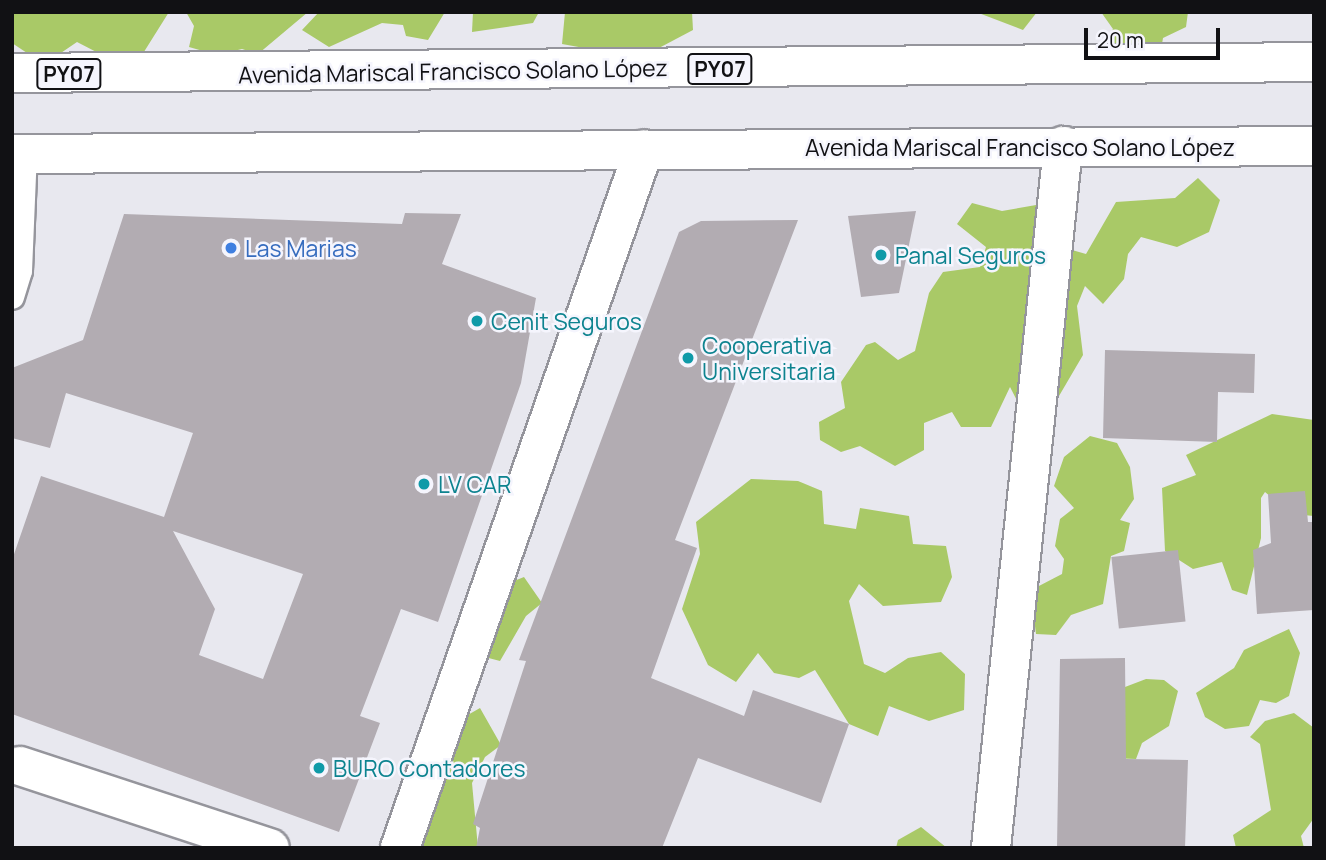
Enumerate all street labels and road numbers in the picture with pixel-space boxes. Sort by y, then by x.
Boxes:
road number: PY07 [687,52,753,86]
street label: Avenida Mariscal Francisco Solano López [238,53,668,89]
road number: PY07 [36,56,102,92]
street label: Avenida Mariscal Francisco Solano López [805,133,1235,161]

